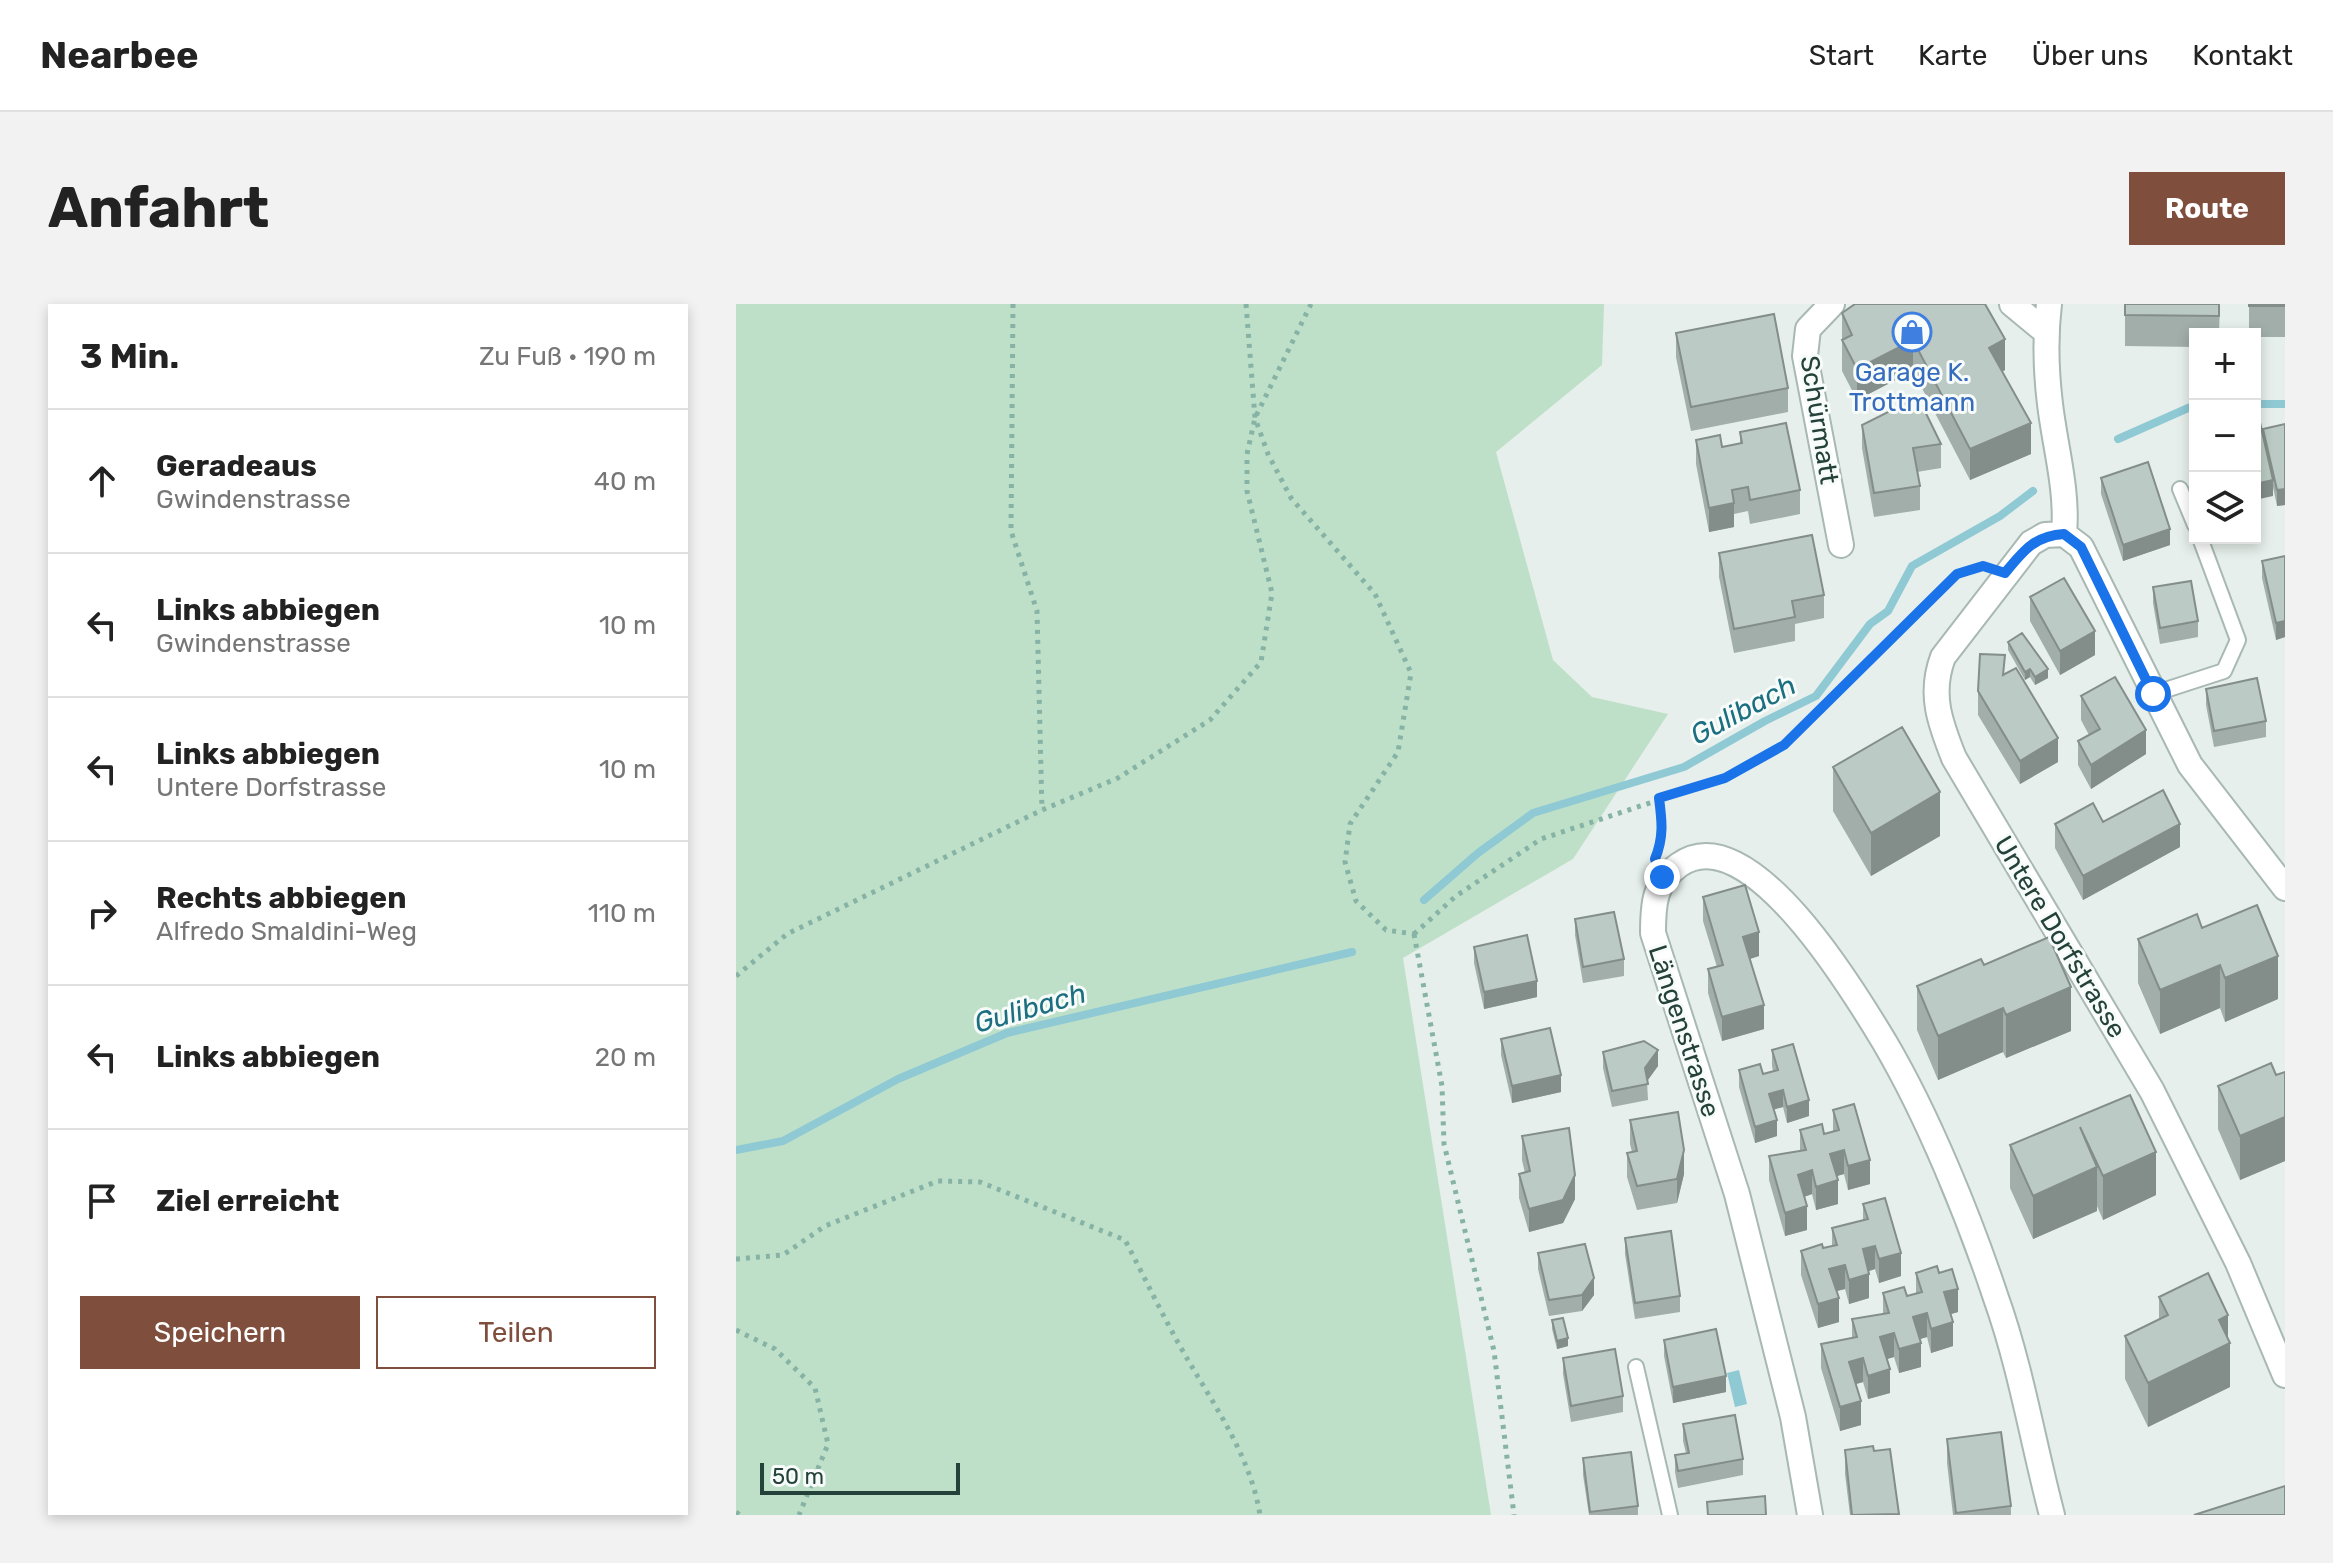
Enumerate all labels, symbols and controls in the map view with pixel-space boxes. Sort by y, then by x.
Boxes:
text: Nearbee [40,32,199,78]
text: Start [1809,39,1874,72]
text: Karte [1918,39,1987,72]
text: Über uns [2031,39,2148,72]
text: Kontakt [2192,39,2293,72]
button: Route [2129,172,2285,245]
text: Anfahrt [48,175,269,241]
shop icon: Garage K. Trottmann [1891,311,1933,353]
map controls [2189,328,2261,544]
button: + [2189,328,2261,400]
text: 3 Min. [80,336,179,377]
text: Zu Fuß · 190 m [479,341,656,372]
street label: Schürmatt [1794,354,1844,486]
place label: Garage K. Trottmann [1849,357,1975,418]
button: − [2189,400,2261,472]
text: Geradeaus [156,448,317,484]
icon: ahead [80,459,124,503]
text: 40 m [594,466,656,497]
button: layers [2189,472,2261,544]
text: Gwindenstrasse [156,484,351,515]
text: Links abbiegen [156,592,380,628]
icon: left [80,603,124,647]
text: 10 m [599,610,656,641]
text: Gwindenstrasse [156,628,351,659]
water label: Gulibach [1684,668,1802,752]
route start [2135,676,2171,712]
text: Links abbiegen [156,736,380,772]
icon: left [80,747,124,791]
text: 10 m [599,754,656,785]
text: Untere Dorfstrasse [156,772,386,803]
street label: Untere Dorfstrasse [1987,830,2133,1044]
route end [1644,859,1680,895]
text: Rechts abbiegen [156,880,406,916]
icon: right [80,891,124,935]
text: 110 m [588,898,656,929]
text: Alfredo Smaldini-Weg [156,916,417,947]
street label: Längenstrasse [1642,941,1726,1121]
water label: Gulibach [970,976,1090,1040]
icon: left [80,1035,124,1079]
text: Links abbiegen [156,1039,380,1075]
text: 20 m [595,1042,656,1073]
icon: arrive [80,1179,124,1223]
text: Ziel erreicht [156,1183,339,1219]
button: Speichern [80,1296,360,1369]
button: Teilen [376,1296,656,1369]
scale bar [760,1459,960,1495]
text: 50 m [772,1463,824,1490]

